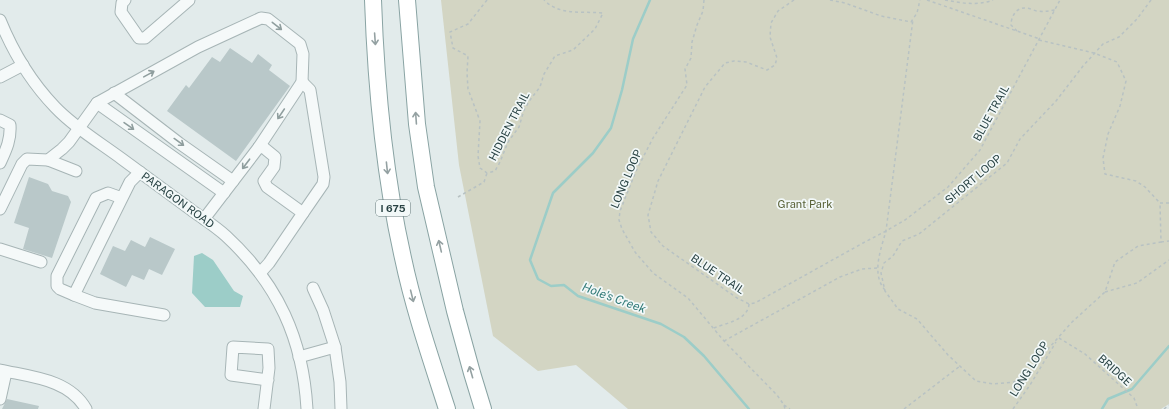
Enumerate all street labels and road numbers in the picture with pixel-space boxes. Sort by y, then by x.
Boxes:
street label: BLUE TRAIL [971,83,1011,143]
street label: HIDDEN TRAIL [486,89,532,163]
street label: LONG LOOP [608,148,644,210]
street label: SHORT LOOP [942,152,1004,206]
street label: PARAGON ROAD [139,170,217,231]
road number: I 675 [376,200,410,216]
street label: BLUE TRAIL [689,252,747,296]
street label: LONG LOOP [1007,339,1051,399]
street label: BRIDGE [1096,352,1134,388]

